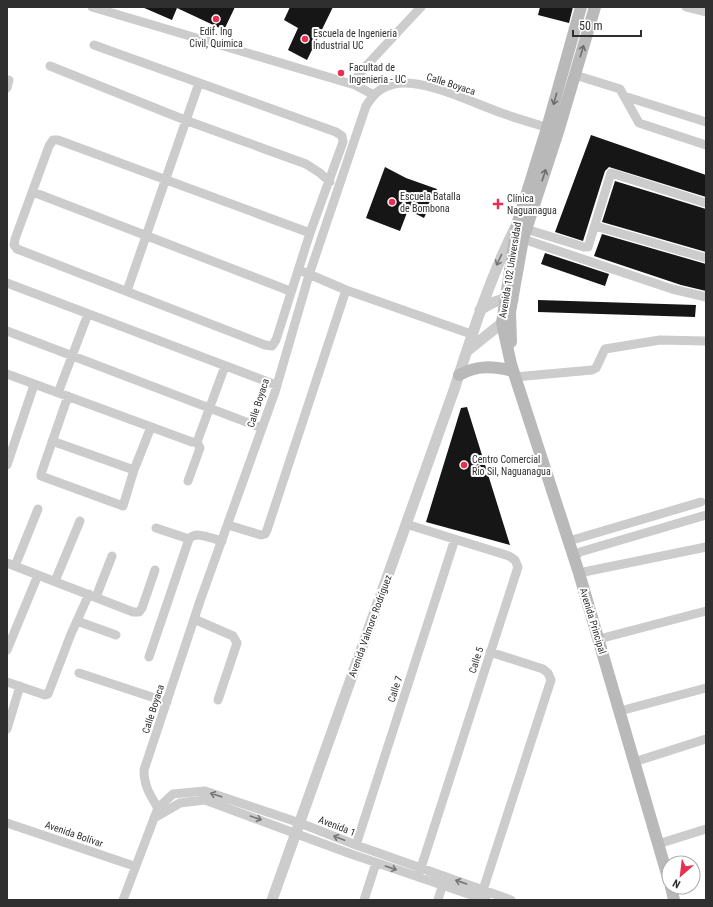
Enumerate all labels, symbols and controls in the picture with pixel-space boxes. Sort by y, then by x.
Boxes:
scale bar [573,12,641,38]
marker: Edif. Ing Civil, Quimica [211,14,221,24]
text: 50 m [579,19,603,33]
place label: Edif. Ing Civil, Quimica [189,26,243,49]
place label: Escuela de Ingenieria Industrial UC [313,28,397,51]
marker: Escuela de Ingenieria Industrial UC [300,34,310,44]
one-way arrow [579,45,586,58]
place label: Facultad de Ingenieria - UC [349,62,407,85]
marker: Facultad de Ingenieria - UC [336,68,346,78]
street label: Calle Boyaca [425,71,477,97]
one-way arrow [551,92,558,105]
one-way arrow [541,169,548,182]
place label: Escuela Batalla de Bombona [400,191,461,214]
place label: Clínica Naguanagua [507,193,557,216]
marker: Escuela Batalla de Bombona [387,197,397,207]
marker: Clínica Naguanagua [492,198,504,210]
street label: Avenida 102 Universidad [497,221,523,319]
one-way arrow [495,253,502,265]
street label: Calle Boyaca [245,377,271,429]
place label: Centro Comercial Rio Sil, Naguanagua [472,454,551,477]
marker: Centro Comercial Rio Sil, Naguanagua [459,460,469,470]
street label: Avenida Valmore Rodríguez [346,573,394,679]
street label: Avenida Principal [578,587,608,655]
street label: Calle 5 [467,645,485,675]
street label: Calle 7 [386,674,404,704]
street label: Calle Boyaca [140,683,166,735]
one-way arrow [210,791,223,798]
street label: Avenida 1 [317,814,357,838]
one-way arrow [249,815,261,823]
street label: Avenida Bolívar [43,819,105,849]
one-way arrow [333,834,345,842]
north arrow [661,855,701,895]
one-way arrow [384,865,397,872]
text: N [670,876,683,891]
one-way arrow [456,878,468,886]

